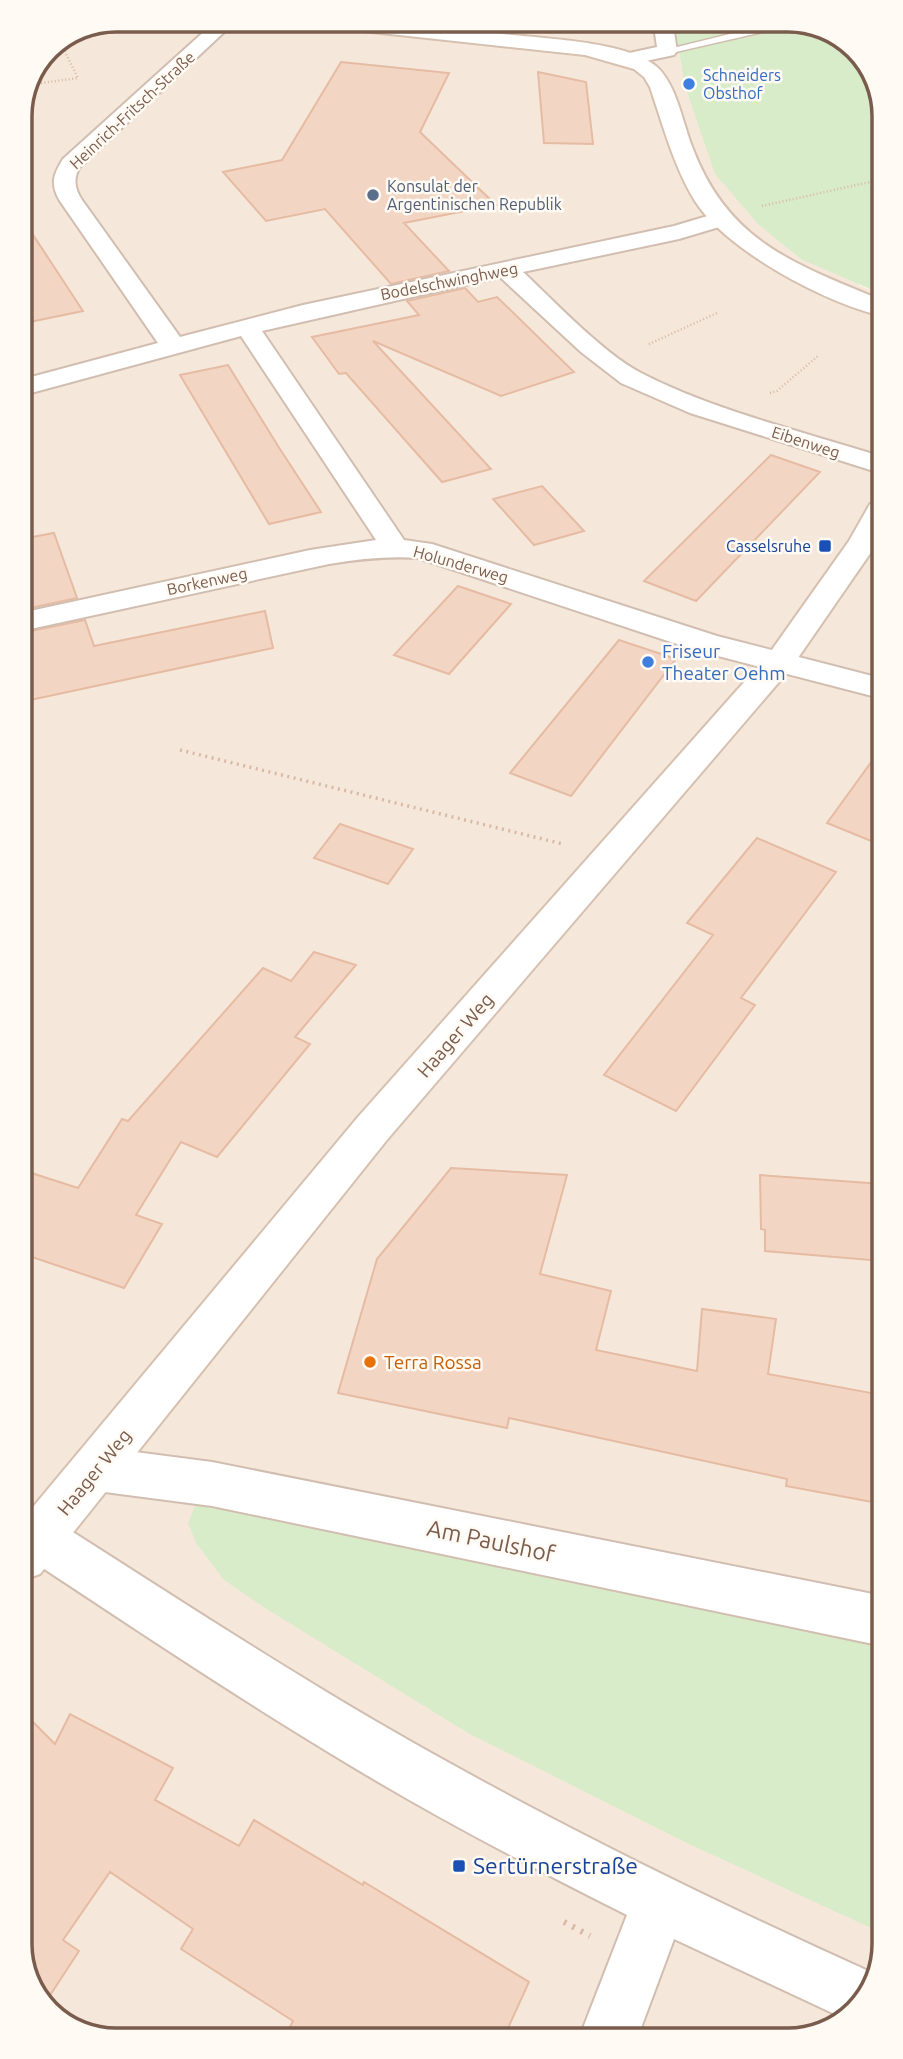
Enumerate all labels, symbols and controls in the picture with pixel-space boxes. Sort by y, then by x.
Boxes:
street label: Heinrich-Fritsch-Straße [66,47,198,173]
place label: Schneiders Obsthof [703,66,781,102]
marker: Schneiders Obsthof [681,76,697,92]
place label: Konsulat der Argentinischen Republik [387,177,562,213]
marker: Konsulat der Argentinischen Republik [365,187,381,203]
street label: Bodelschwinghweg [379,259,519,303]
street label: Eibenweg [770,423,842,461]
place label: Casselsruhe [726,537,811,555]
marker: Casselsruhe [817,538,833,554]
street label: Holunderweg [411,542,511,586]
street label: Borkenweg [165,564,249,598]
place label: Friseur Theater Oehm [662,640,786,684]
marker: Friseur Theater Oehm [640,654,656,670]
street label: Haager Weg [412,988,498,1082]
place label: Terra Rossa [384,1351,482,1373]
marker: Terra Rossa [362,1354,378,1370]
street label: Haager Weg [53,1424,135,1520]
street label: Am Paulshof [425,1515,557,1566]
place label: Sertürnerstraße [473,1853,638,1878]
marker: Sertürnerstraße [451,1858,467,1874]

